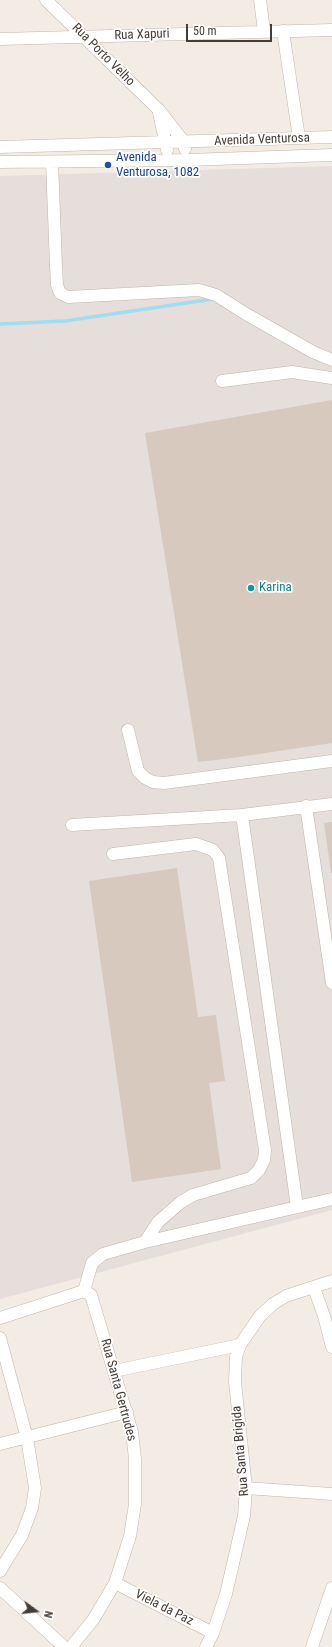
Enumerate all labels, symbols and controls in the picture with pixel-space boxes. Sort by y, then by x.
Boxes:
scale bar [188,16,274,42]
street label: Rua Porto Velho [68,20,138,90]
text: 50 m [193,24,217,38]
street label: Rua Xapuri [114,26,170,44]
street label: Avenida Venturosa [214,131,310,149]
place label: Avenida Venturosa, 1082 [116,150,199,181]
marker: Avenida Venturosa, 1082 [103,160,113,170]
place label: Karina [259,580,292,596]
marker: Karina [246,583,256,593]
street label: Rua Santa Gertrudes [97,1337,139,1443]
street label: Rua Santa Brigida [229,1405,253,1497]
street label: Viela da Paz [132,1587,196,1629]
north arrow [16,1591,56,1631]
text: N [41,1609,55,1619]

